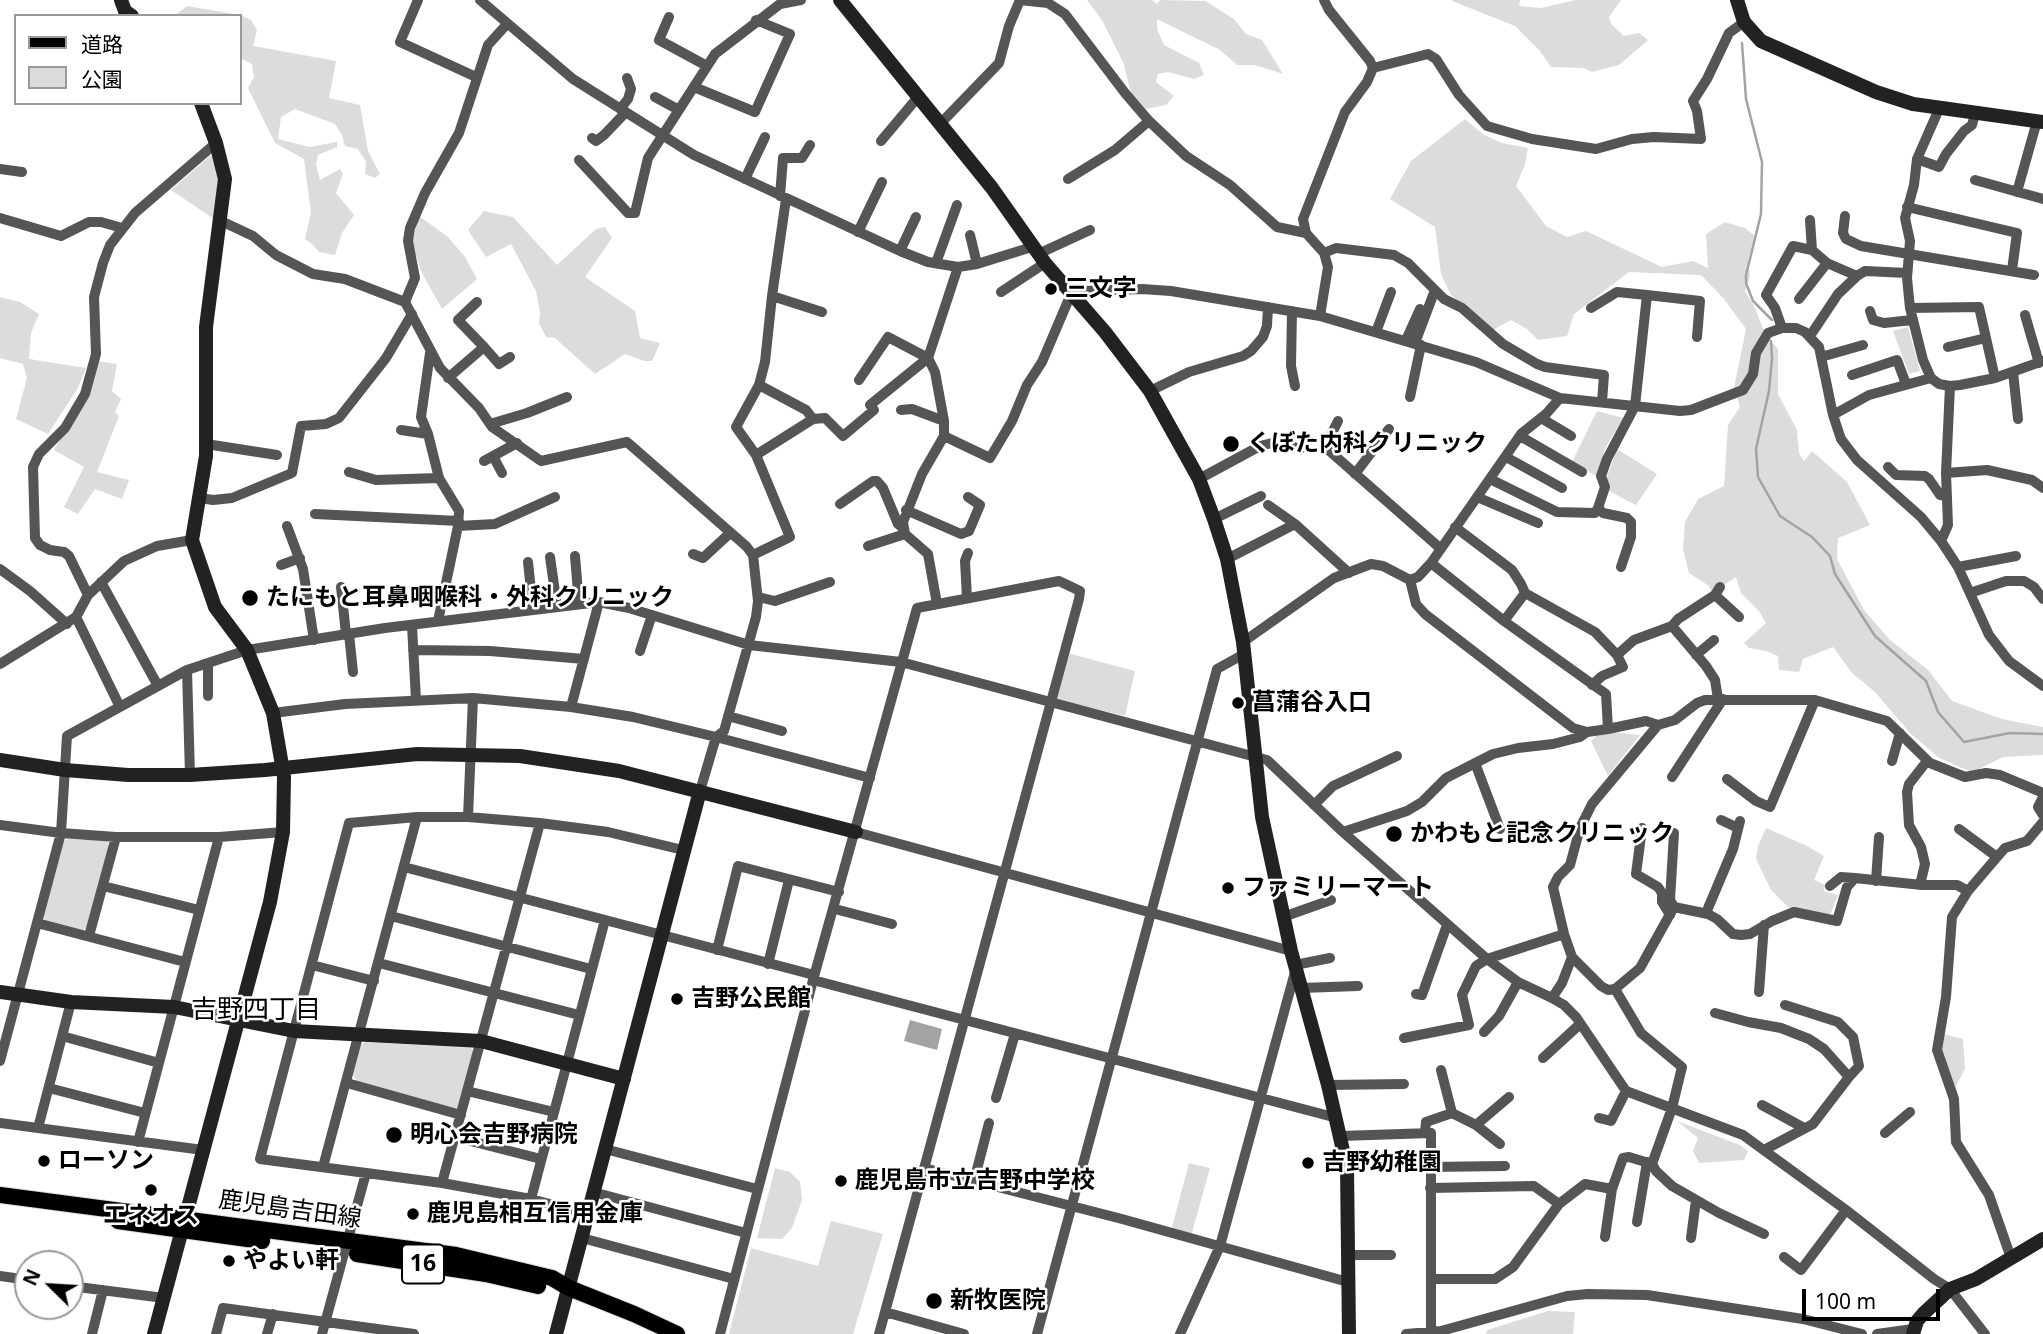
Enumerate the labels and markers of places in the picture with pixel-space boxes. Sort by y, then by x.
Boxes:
place label: 三文字 [1065,275,1137,303]
marker: 三文字 [1043,281,1059,297]
place label: くぼた内科クリニック [1247,430,1487,458]
marker: くぼた内科クリニック [1221,434,1241,454]
place label: たにもと耳鼻咽喉科・外科クリニック [266,584,674,612]
marker: たにもと耳鼻咽喉科・外科クリニック [240,588,260,608]
place label: 菖蒲谷入口 [1252,689,1372,717]
marker: 菖蒲谷入口 [1230,695,1246,711]
place label: かわもと記念クリニック [1410,820,1674,848]
marker: かわもと記念クリニック [1384,824,1404,844]
place label: ファミリーマート [1242,874,1434,902]
marker: ファミリーマート [1220,880,1236,896]
place label: 吉野公民館 [691,985,811,1013]
marker: 吉野公民館 [669,991,685,1007]
place label: 明心会吉野病院 [410,1121,578,1149]
marker: 明心会吉野病院 [384,1125,404,1145]
place label: ローソン [58,1147,154,1175]
place label: 吉野幼稚園 [1322,1149,1442,1177]
marker: ローソン [36,1153,52,1169]
marker: 吉野幼稚園 [1300,1155,1316,1171]
place label: 鹿児島市立吉野中学校 [855,1167,1095,1195]
marker: 鹿児島市立吉野中学校 [833,1173,849,1189]
marker: エネオス [143,1182,159,1198]
place label: 鹿児島相互信用金庫 [427,1200,643,1228]
place label: エネオス [103,1202,199,1230]
marker: 鹿児島相互信用金庫 [405,1206,421,1222]
place label: やよい軒 [243,1247,339,1275]
marker: やよい軒 [221,1253,237,1269]
place label: 新牧医院 [950,1287,1046,1315]
marker: 新牧医院 [924,1291,944,1311]

